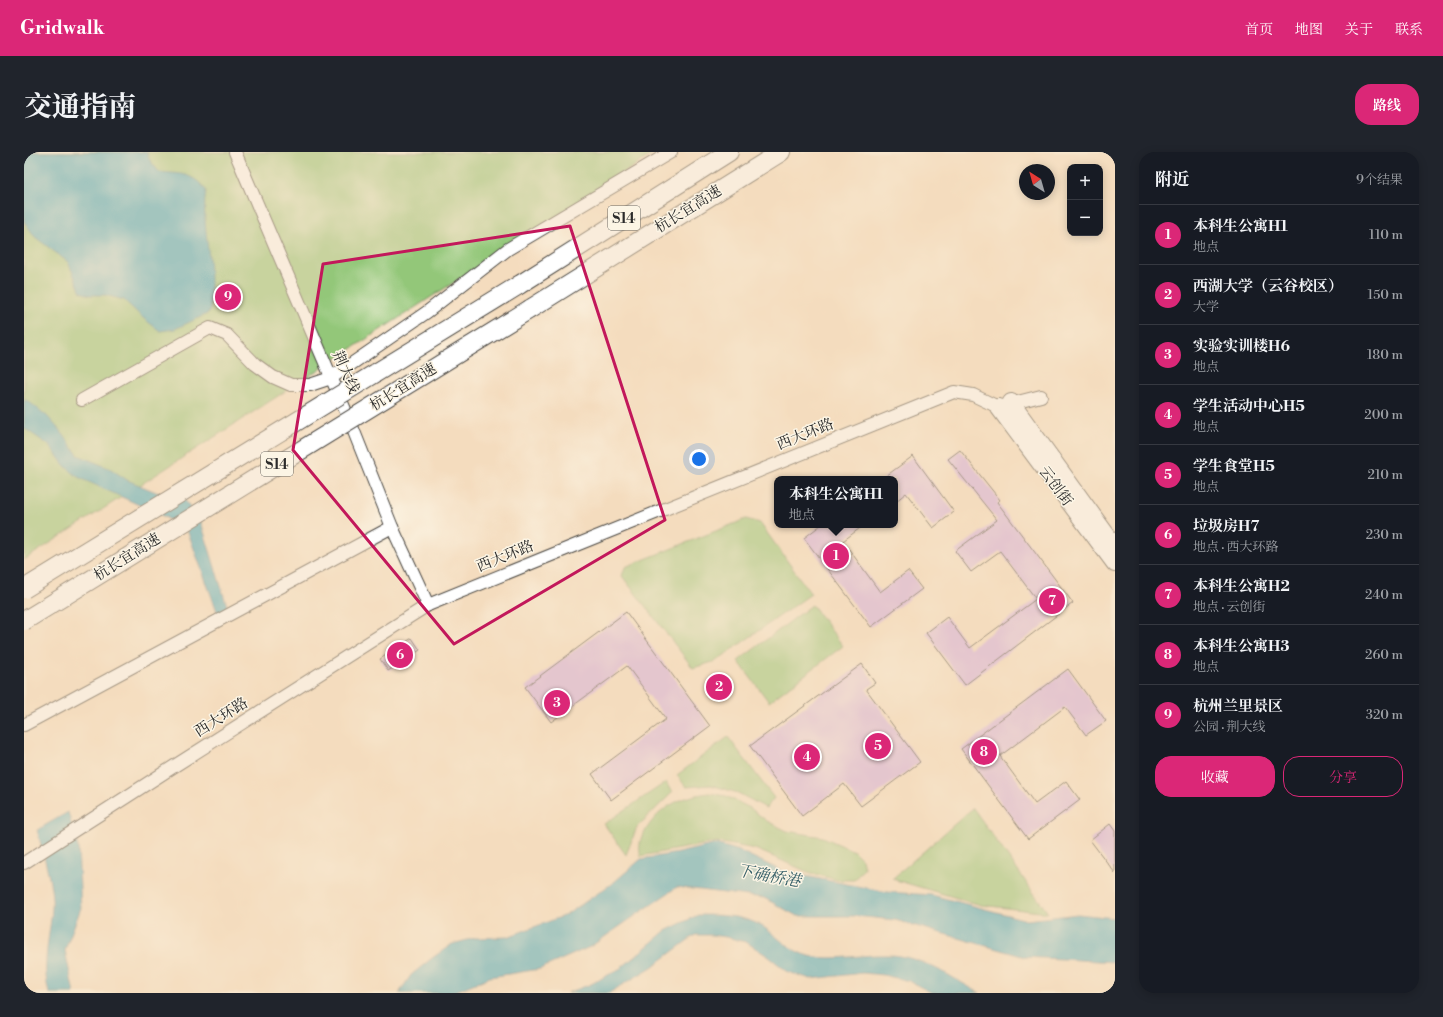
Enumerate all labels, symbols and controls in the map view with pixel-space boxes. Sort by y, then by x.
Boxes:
text: Gridwalk [20,16,104,40]
text: 首页 [1245,21,1273,39]
text: 地图 [1295,21,1323,39]
text: 关于 [1345,21,1373,39]
text: 联系 [1395,21,1423,39]
button: 路线 [1355,84,1419,125]
text: 交通指南 [24,90,136,125]
north arrow [1019,164,1055,200]
map controls [1067,164,1103,236]
button: + [1067,164,1103,200]
text: 附近 [1155,169,1189,191]
text: 9个结果 [1356,172,1403,188]
street label: 杭长宜高速 [651,181,725,237]
button: − [1067,200,1103,236]
road number: S14 [608,206,640,230]
text: 本科生公寓H1 [1193,217,1288,236]
text: 1 [1165,227,1171,243]
text: 110 m [1369,227,1403,243]
text: 地点 [1193,239,1219,255]
text: 西湖大学（云谷校区） [1193,277,1343,296]
pin: 9 [215,282,241,312]
text: 2 [1164,287,1172,303]
text: 150 m [1368,287,1403,303]
text: 大学 [1193,299,1219,315]
text: 实验实训楼H6 [1193,337,1290,356]
text: 3 [1164,347,1172,363]
text: 180 m [1367,347,1403,363]
street label: 荆大线 [328,348,363,397]
street label: 杭长宜高速 [366,359,440,415]
text: 地点 [1193,359,1219,375]
text: 学生活动中心H5 [1193,397,1305,416]
text: 4 [1164,407,1172,423]
text: 200 m [1364,407,1403,423]
street label: 西大环路 [774,414,837,455]
text: 地点 [1193,419,1219,435]
your location [689,449,709,469]
road number: S14 [261,452,293,476]
text: 学生食堂H5 [1193,457,1275,476]
street label: 云创街 [1034,463,1077,510]
text: 5 [1164,467,1172,483]
text: 210 m [1368,467,1403,483]
popup [774,476,898,528]
text: 地点 [1193,479,1219,495]
text: 本科生公寓H1 [789,485,883,504]
text: 地点 [789,507,815,523]
text: 垃圾房H7 [1193,517,1259,536]
text: 6 [1164,527,1172,543]
text: 230 m [1366,527,1403,543]
street label: 杭长宜高速 [90,529,164,585]
street label: 西大环路 [474,536,537,577]
text: 地点 · 西大环路 [1193,539,1279,555]
pin: 1 [823,541,849,571]
text: 本科生公寓H2 [1193,577,1290,596]
pin: 7 [1039,586,1065,616]
text: 7 [1164,587,1172,603]
text: 240 m [1365,587,1403,603]
text: 地点 · 云创街 [1193,599,1266,615]
text: 本科生公寓H3 [1193,637,1289,656]
pin: 6 [387,640,413,670]
text: 8 [1164,647,1172,663]
text: 260 m [1365,647,1403,663]
text: 地点 [1193,659,1219,675]
pin: 2 [706,672,732,702]
pin: 3 [544,688,570,718]
street label: 西大环路 [191,693,252,741]
text: 杭州兰里景区 [1193,697,1283,716]
text: 9 [1164,707,1172,723]
text: 320 m [1366,707,1403,723]
text: 公园 · 荆大线 [1193,719,1266,735]
pin: 5 [865,731,891,761]
pin: 8 [971,737,997,767]
pin: 4 [794,742,820,772]
button: 收藏 [1155,756,1275,797]
button: 分享 [1283,756,1403,797]
water label: 下确桥港 [736,861,804,892]

